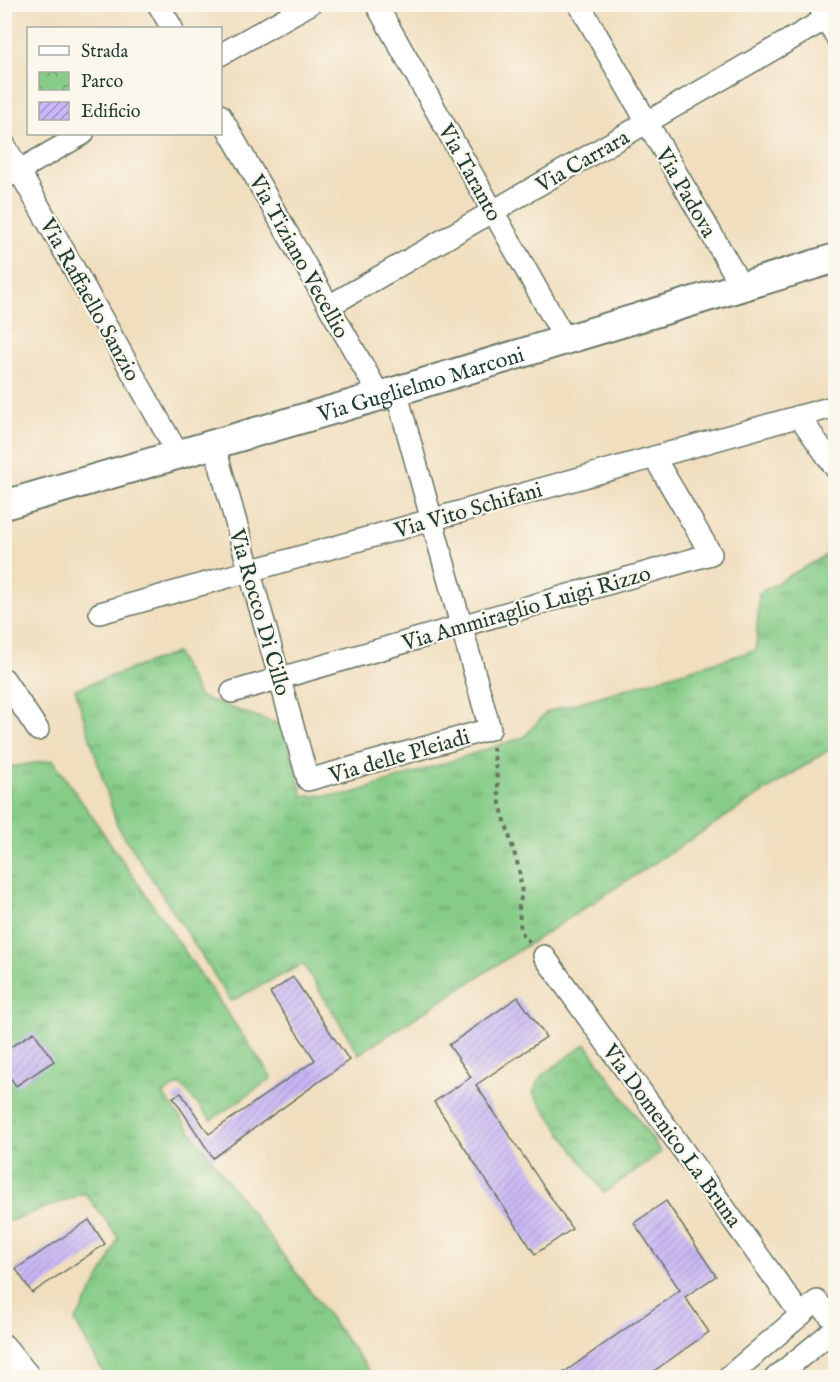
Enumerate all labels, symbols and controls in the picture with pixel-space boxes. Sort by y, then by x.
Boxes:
legend [27,27,222,135]
text: Strada [81,41,128,64]
text: Parco [81,71,123,94]
text: Edificio [81,101,141,124]
street label: Via Taranto [431,118,508,227]
street label: Via Carrara [531,124,635,200]
street label: Via Padova [648,142,722,243]
street label: Via Tiziano Vecellio [241,169,355,344]
street label: Via Raffaello Sanzio [32,213,146,387]
street label: Via Guglielmo Marconi [314,341,528,430]
street label: Via Vito Schifani [391,476,546,546]
street label: Via Rocco Di Cillo [222,525,296,699]
street label: Via Ammiraglio Luigi Rizzo [398,560,654,658]
street label: Via delle Pleiadi [325,723,473,791]
street label: Via Domenico La Bruna [595,1038,748,1234]

